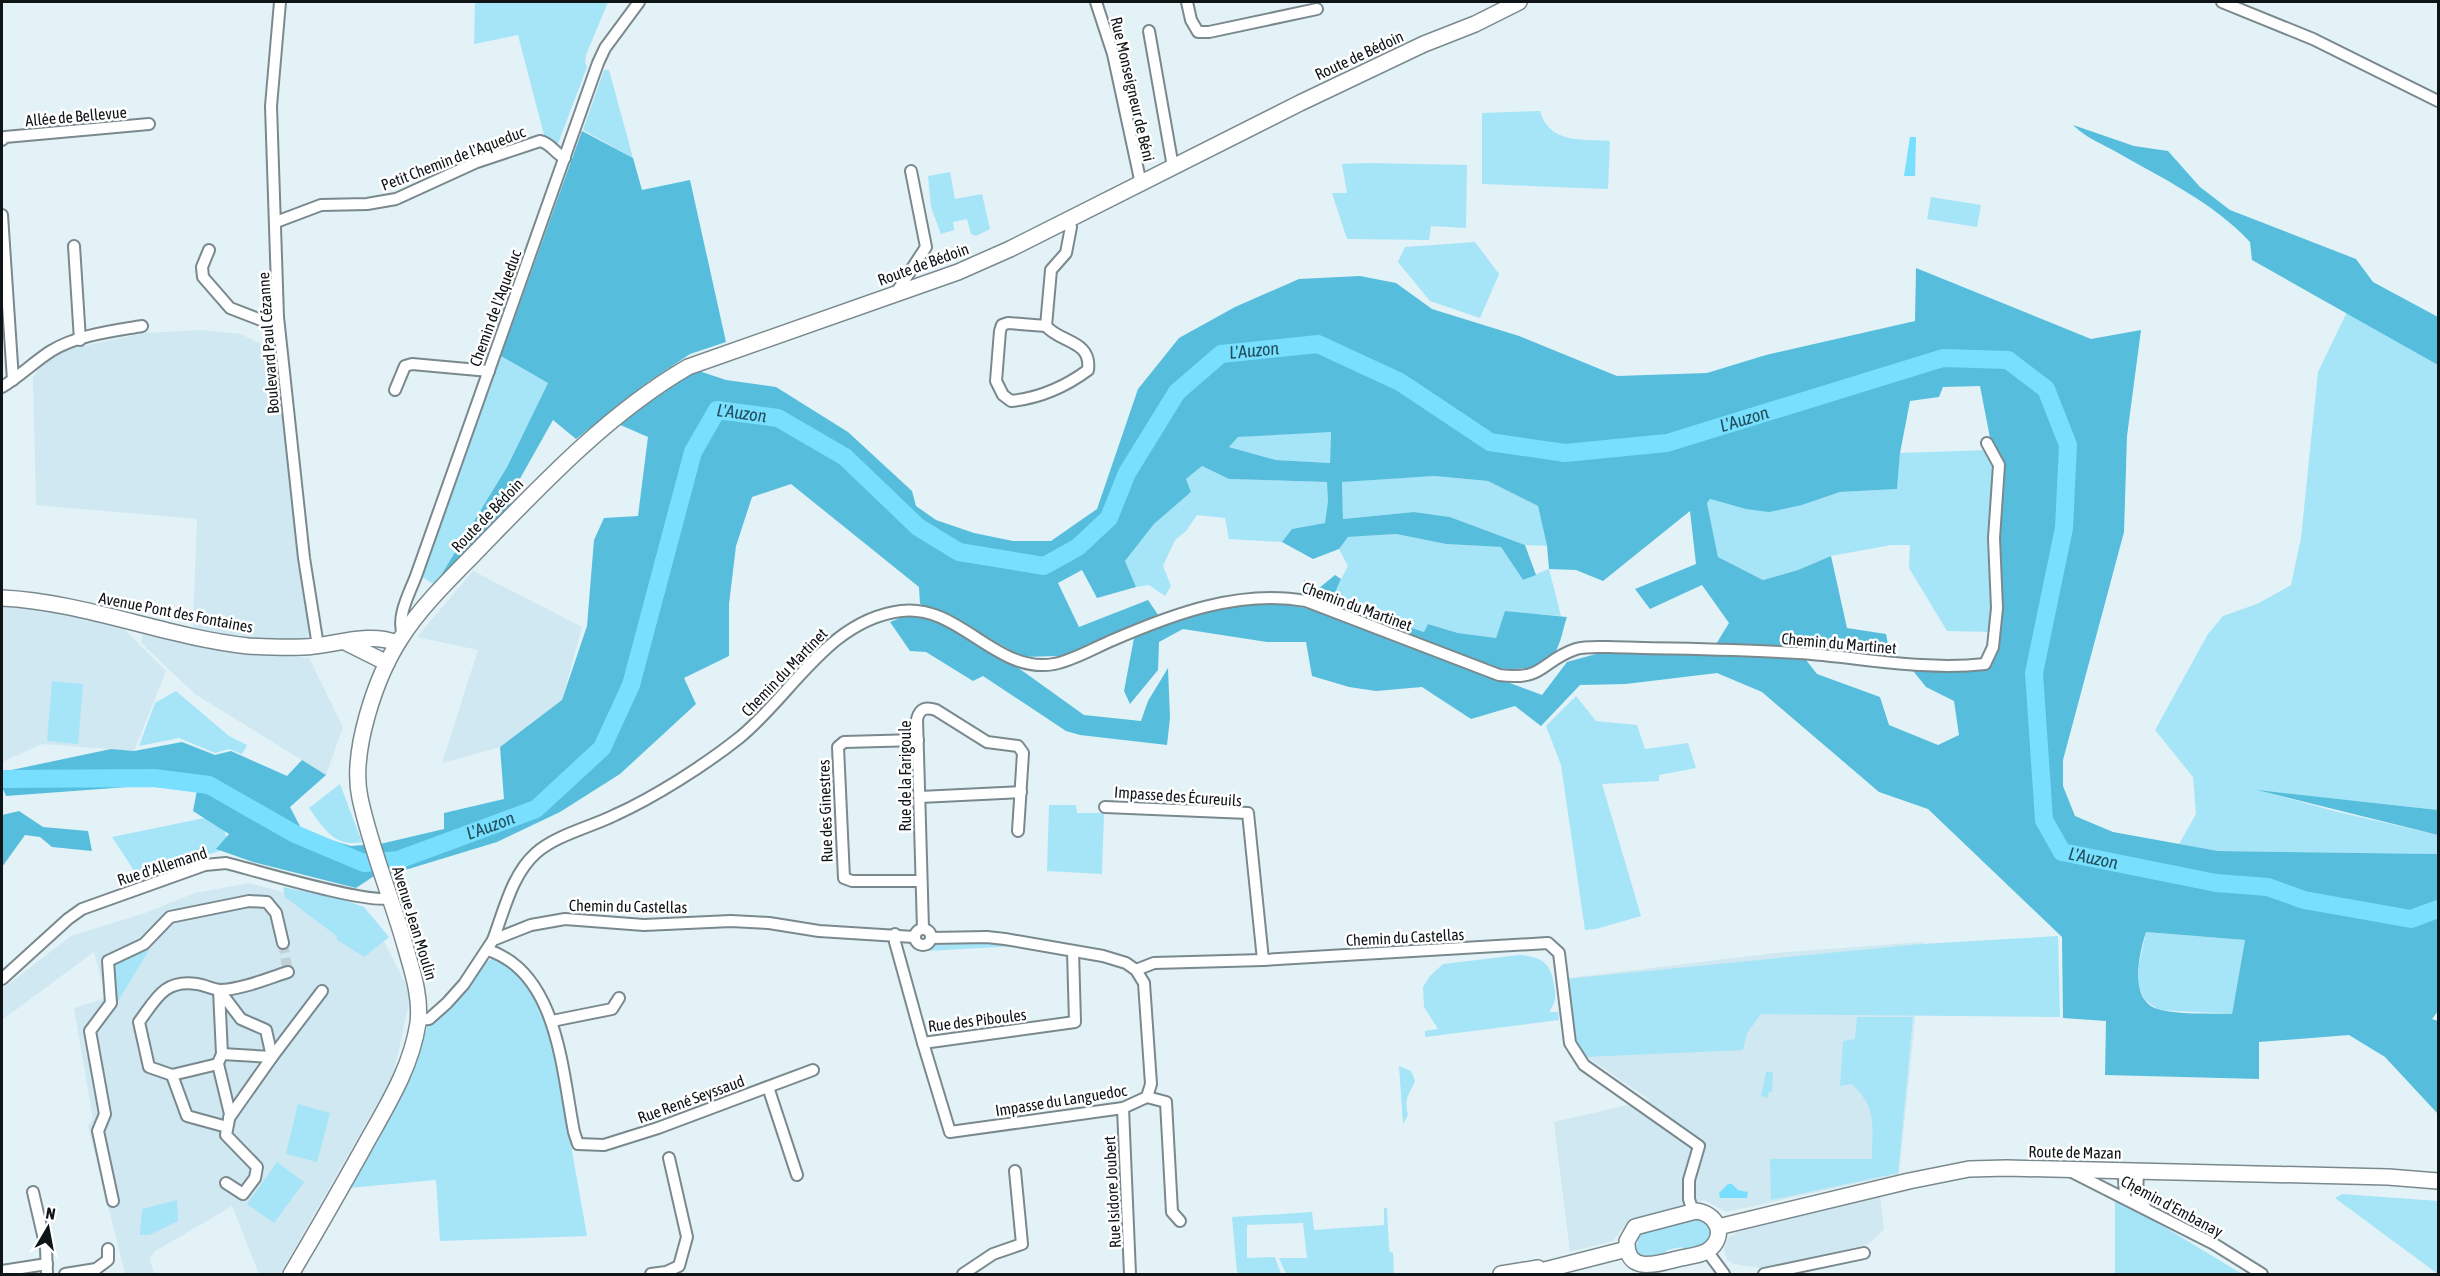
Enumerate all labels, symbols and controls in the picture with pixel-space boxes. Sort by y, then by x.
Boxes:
street label: Rue Monseigneur de Béni [1107,15,1158,163]
street label: Route de Bédoin [1312,27,1406,83]
street label: Allée de Bellevue [25,103,127,129]
street label: Petit Chemin de l'Aqueduc [378,122,528,195]
street label: Route de Bédoin [875,239,971,289]
street label: Chemin de l'Aqueduc [466,247,525,369]
street label: Boulevard Paul Cézanne [254,272,282,414]
water label: L'Auzon [1228,337,1280,363]
water label: L'Auzon [715,399,768,426]
water label: L'Auzon [1717,401,1771,436]
street label: Route de Bédoin [447,474,527,556]
street label: Chemin du Martinet [1300,578,1415,634]
street label: Avenue Pont des Fontaines [97,588,255,636]
street label: Chemin du Martinet [737,624,831,720]
street label: Chemin du Martinet [1781,629,1898,657]
street label: Rue de la Farigoule [896,720,915,832]
street label: Rue des Ginestres [814,759,836,863]
street label: Impasse des Écureuils [1114,783,1243,810]
water label: L'Auzon [463,807,518,844]
street label: Rue d'Allemand [115,843,209,889]
water label: L'Auzon [2067,843,2120,873]
street label: Avenue Jean Moulin [389,864,441,982]
street label: Chemin du Castellas [569,896,688,916]
street label: Chemin du Castellas [1345,925,1465,949]
street label: Rue des Piboules [927,1005,1028,1035]
street label: Rue René Seyssaud [635,1071,747,1128]
street label: Impasse du Languedoc [994,1081,1128,1120]
street label: Rue Isidore Joubert [1100,1135,1124,1249]
street label: Route de Mazan [2028,1142,2122,1162]
street label: Chemin d'Embanay [2118,1172,2226,1241]
north arrow [18,1198,78,1258]
text: N [44,1204,57,1223]

